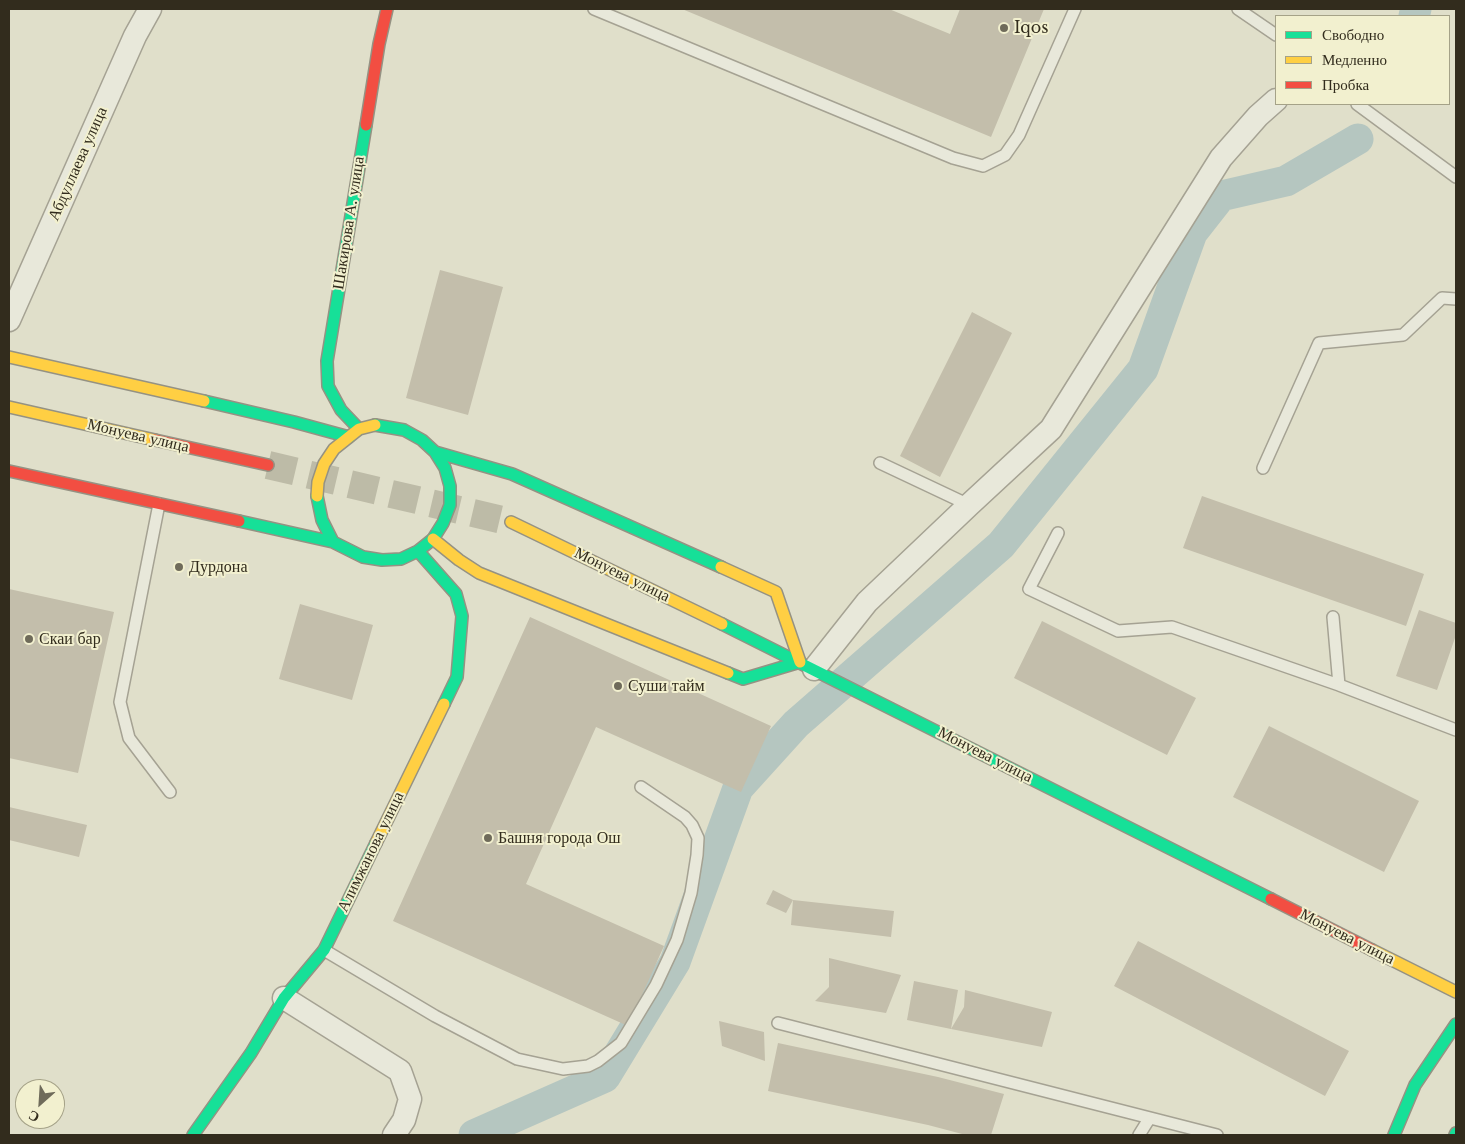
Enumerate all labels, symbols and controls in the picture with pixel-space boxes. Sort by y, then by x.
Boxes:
legend [1275,15,1450,105]
place label: Iqos [1014,18,1048,38]
marker: Iqos [998,22,1010,34]
text: Свободно [1322,25,1384,44]
text: Медленно [1322,50,1387,69]
text: Пробка [1322,75,1369,94]
street label: Абдуллаева улица [44,104,112,224]
street label: Шакирова А. улица [329,155,369,291]
street label: Монуева улица [85,415,191,457]
street label: Монуева улица [571,544,673,606]
place label: Дурдона [189,557,248,577]
marker: Дурдона [173,561,185,573]
place label: Скаи бар [39,629,101,649]
marker: Скаи бар [23,633,35,645]
place label: Суши тайм [628,676,705,696]
marker: Суши тайм [612,680,624,692]
street label: Монуева улица [934,723,1036,787]
street label: Алимжанова улица [334,789,408,915]
place label: Башня города Ош [498,828,621,848]
marker: Башня города Ош [482,832,494,844]
street label: Монуева улица [1296,905,1398,969]
north arrow [15,1079,65,1129]
text: С [25,1106,42,1127]

